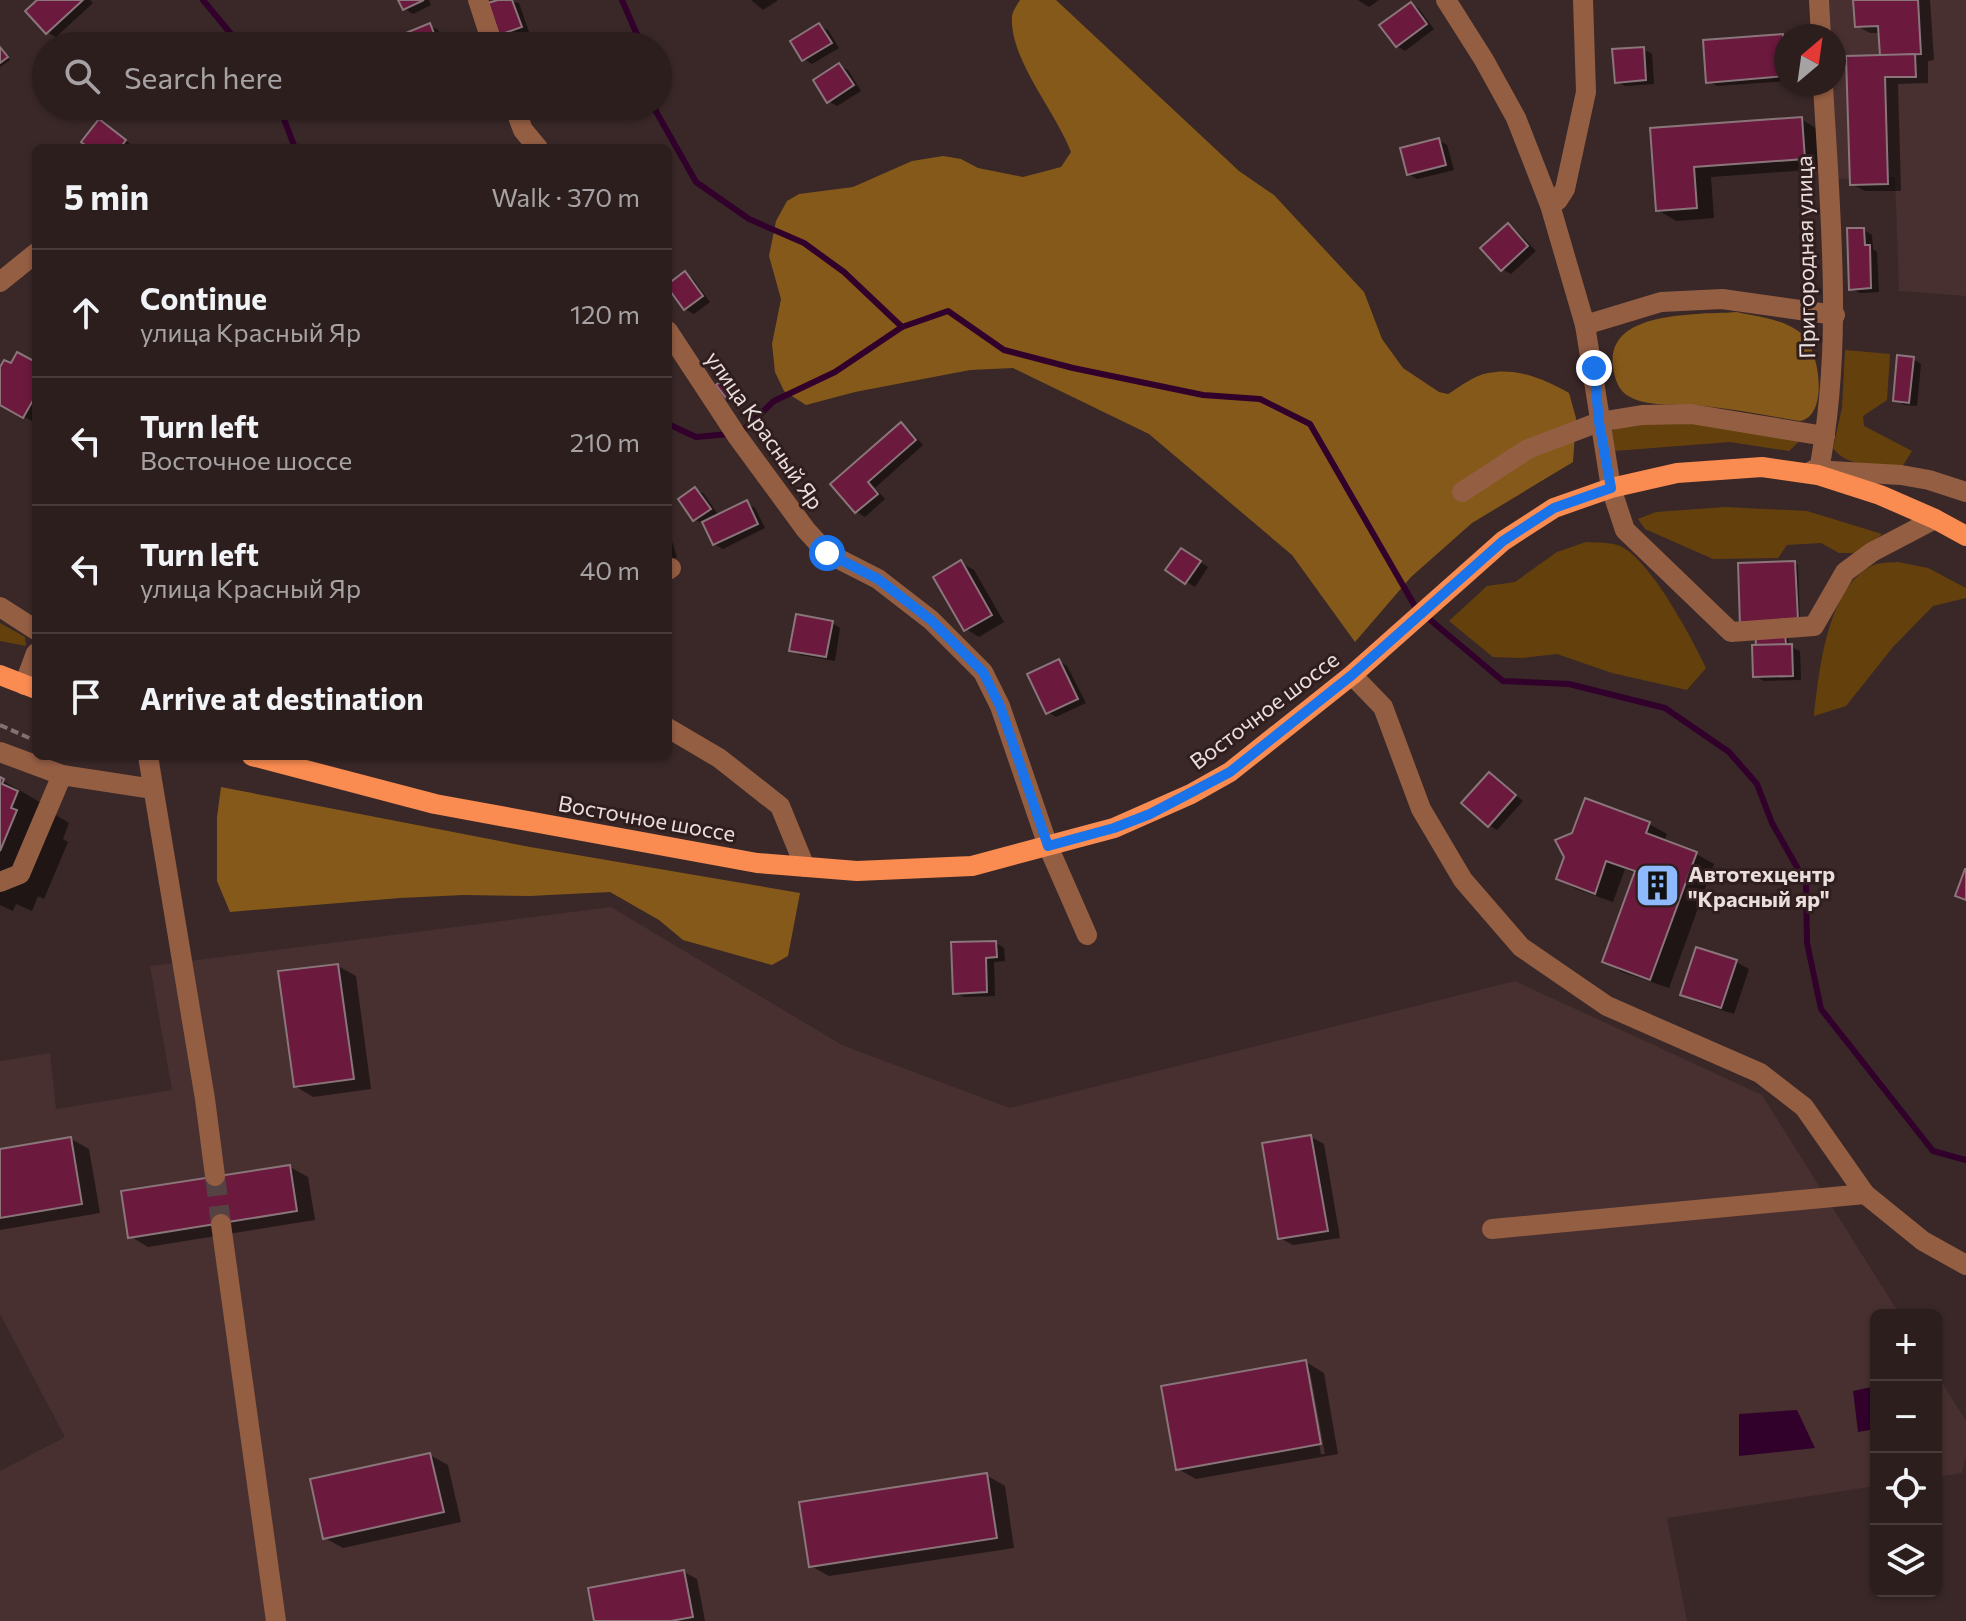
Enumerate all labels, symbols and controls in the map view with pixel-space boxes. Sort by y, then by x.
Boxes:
north arrow [1774,24,1846,96]
search box [32,32,672,120]
icon: search [60,54,104,98]
text: Search here [124,58,283,95]
street label: Пригородная улица [1790,155,1820,359]
text: 5 min [64,175,149,217]
text: Walk · 370 m [491,181,640,212]
text: Continue [140,279,267,316]
icon: ahead [64,291,108,335]
text: 120 m [570,298,640,329]
text: улица Красный Яр [140,316,361,347]
street label: улица Красный Яр [700,346,830,514]
route end [1576,350,1612,386]
text: Turn left [140,407,259,444]
icon: left [64,419,108,463]
text: 210 m [570,426,640,457]
text: Восточное шоссе [140,444,352,475]
text: Turn left [140,535,259,572]
route start [809,535,845,571]
icon: left [64,547,108,591]
text: 40 m [580,554,640,585]
text: улица Красный Яр [140,572,361,603]
street label: Восточное шоссе [1184,645,1344,775]
icon: arrive [64,675,108,719]
text: Arrive at destination [140,679,424,716]
street label: Восточное шоссе [556,789,738,847]
place label: Автотехцентр "Красный яр" [1688,860,1835,912]
building icon: Автотехцентр "Красный яр" [1633,862,1681,910]
map controls [1870,1309,1942,1597]
button: + [1870,1309,1942,1381]
button: − [1870,1381,1942,1453]
button: locate [1870,1453,1942,1525]
button: layers [1870,1525,1942,1597]

